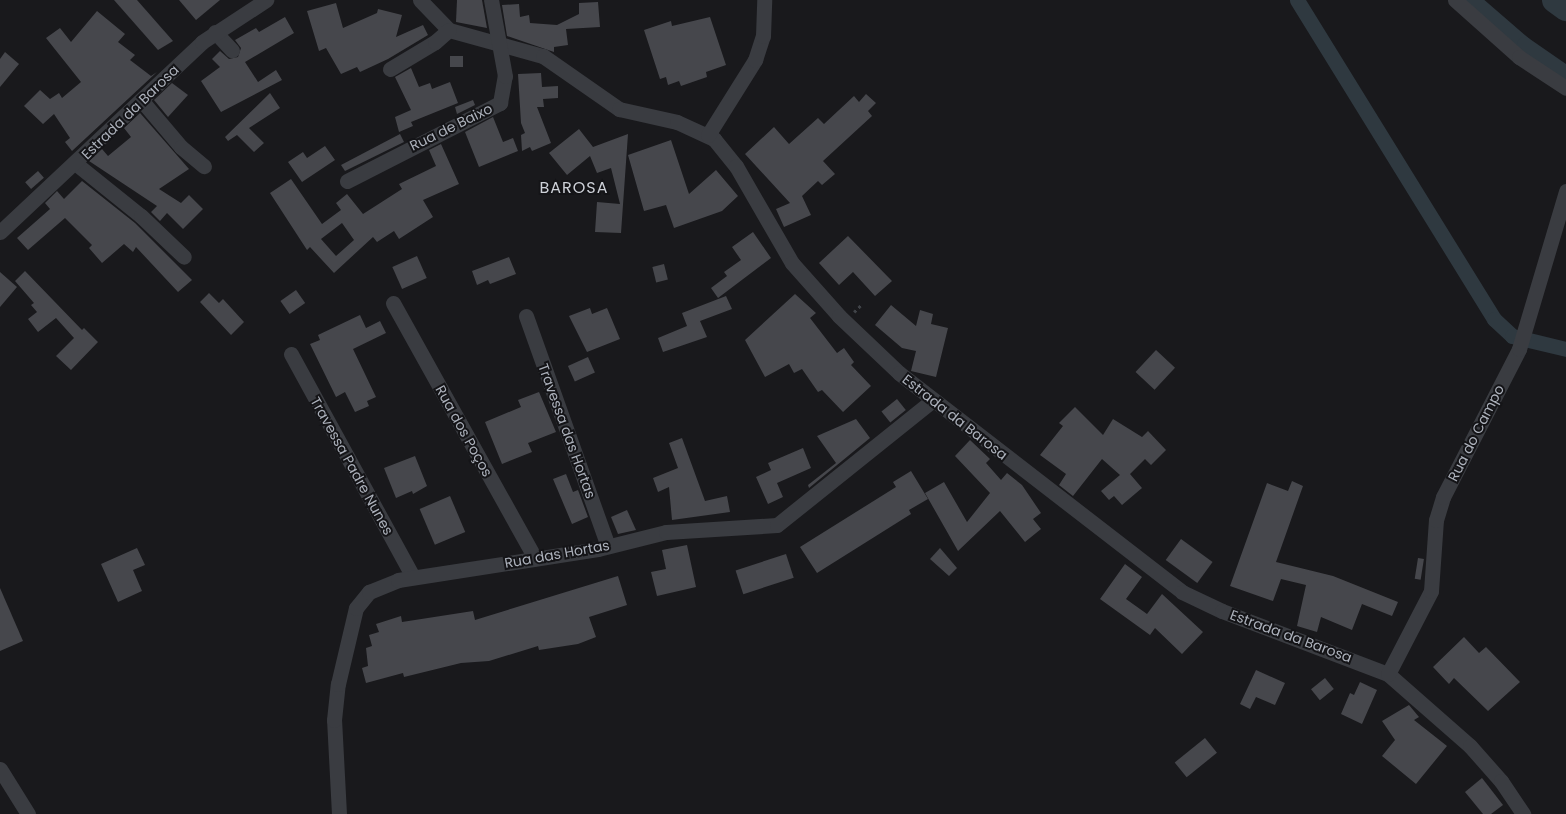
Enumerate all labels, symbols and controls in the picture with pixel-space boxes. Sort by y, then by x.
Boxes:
street label: Estrada da Barosa [78,61,182,163]
street label: Rua de Baixo [407,100,495,154]
district label: BAROSA [539,178,609,198]
street label: Travessa das Hortas [535,361,599,501]
street label: Estrada da Barosa [899,371,1011,463]
street label: Rua dos Poços [432,382,496,480]
street label: Rua do Campo [1444,382,1508,484]
street label: Travessa Padre Nunes [307,394,397,538]
street label: Rua das Hortas [503,536,611,572]
street label: Estrada da Barosa [1228,606,1354,666]

